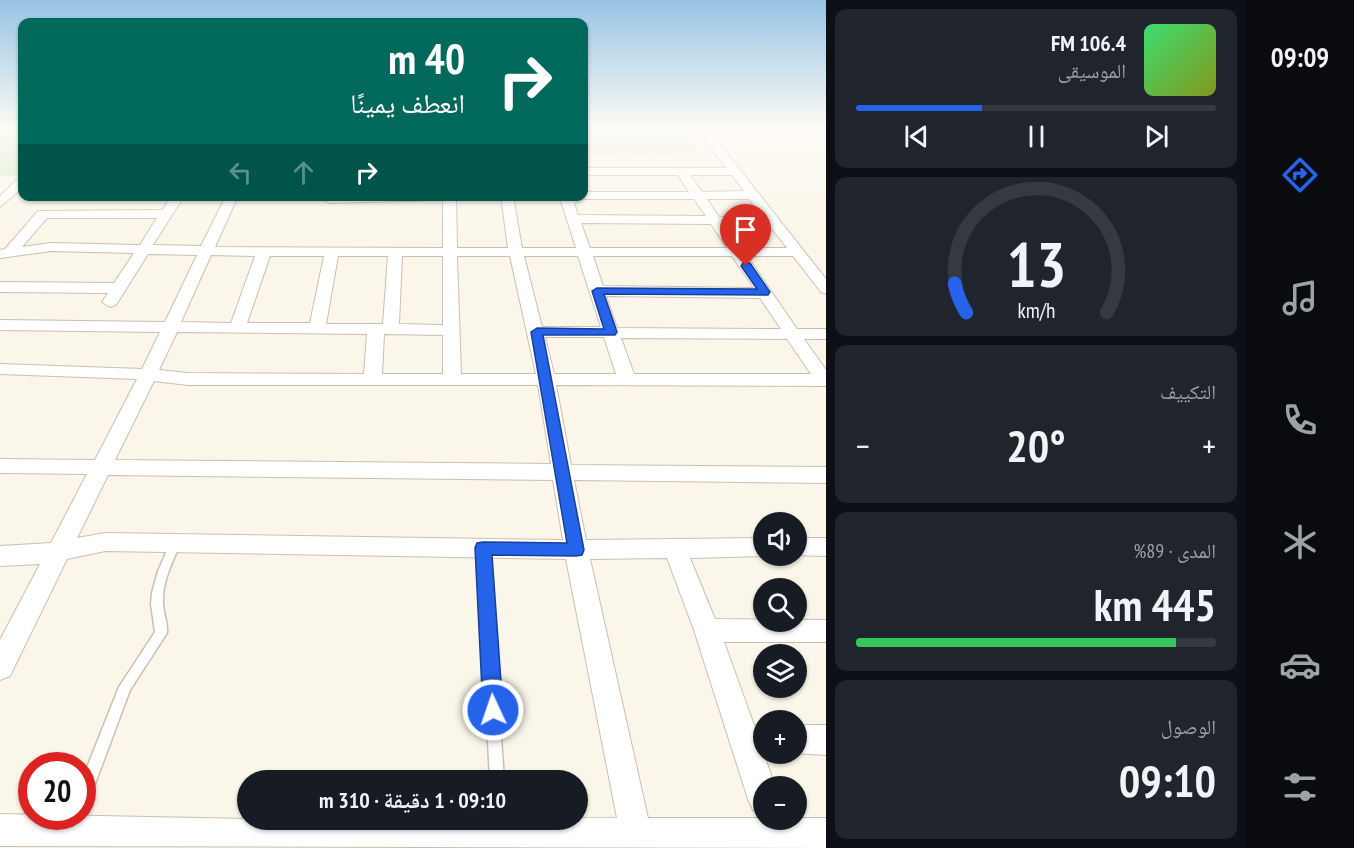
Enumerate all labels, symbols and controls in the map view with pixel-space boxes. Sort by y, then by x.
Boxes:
text: 106.4 FM [1051,29,1126,57]
text: 40 m [388,31,465,86]
text: 09:09 [1271,40,1329,74]
icon: right [486,42,564,120]
text: الموسيقى [1058,58,1126,84]
text: انعطف يمينًا [350,86,465,120]
icon: previous [900,120,933,153]
icon: pause [1020,120,1053,153]
icon: next [1140,120,1173,153]
icon: directions [1279,154,1321,196]
icon: left [224,156,257,189]
icon: ahead [287,156,320,189]
icon: right [350,156,383,189]
pin [720,204,771,266]
icon: arrive [729,213,762,246]
text: 13 [1006,223,1066,304]
icon: music [1279,277,1321,319]
text: km/h [1017,297,1055,325]
text: التكييف [1160,379,1216,405]
icon: phone [1279,399,1321,441]
text: 20° [1006,416,1066,474]
text: − [856,424,870,467]
text: + [1202,424,1216,467]
map controls [753,512,807,830]
button: sound [753,512,807,566]
icon: climate [1279,521,1321,563]
text: المدى · 89% [1133,538,1216,564]
text: 445 km [1094,575,1216,633]
button: search [753,578,807,632]
button: layers [753,644,807,698]
icon: car [1279,644,1321,686]
position arrow [461,678,525,742]
button: + [753,710,807,764]
text: الوصول [1161,714,1216,740]
text: 09:10 [1119,751,1216,809]
speed limit sign: 20 [18,752,96,830]
icon: filters [1279,766,1321,808]
button: − [753,776,807,830]
text: 09:10 · 1 دقيقة · 310 m [319,786,506,814]

